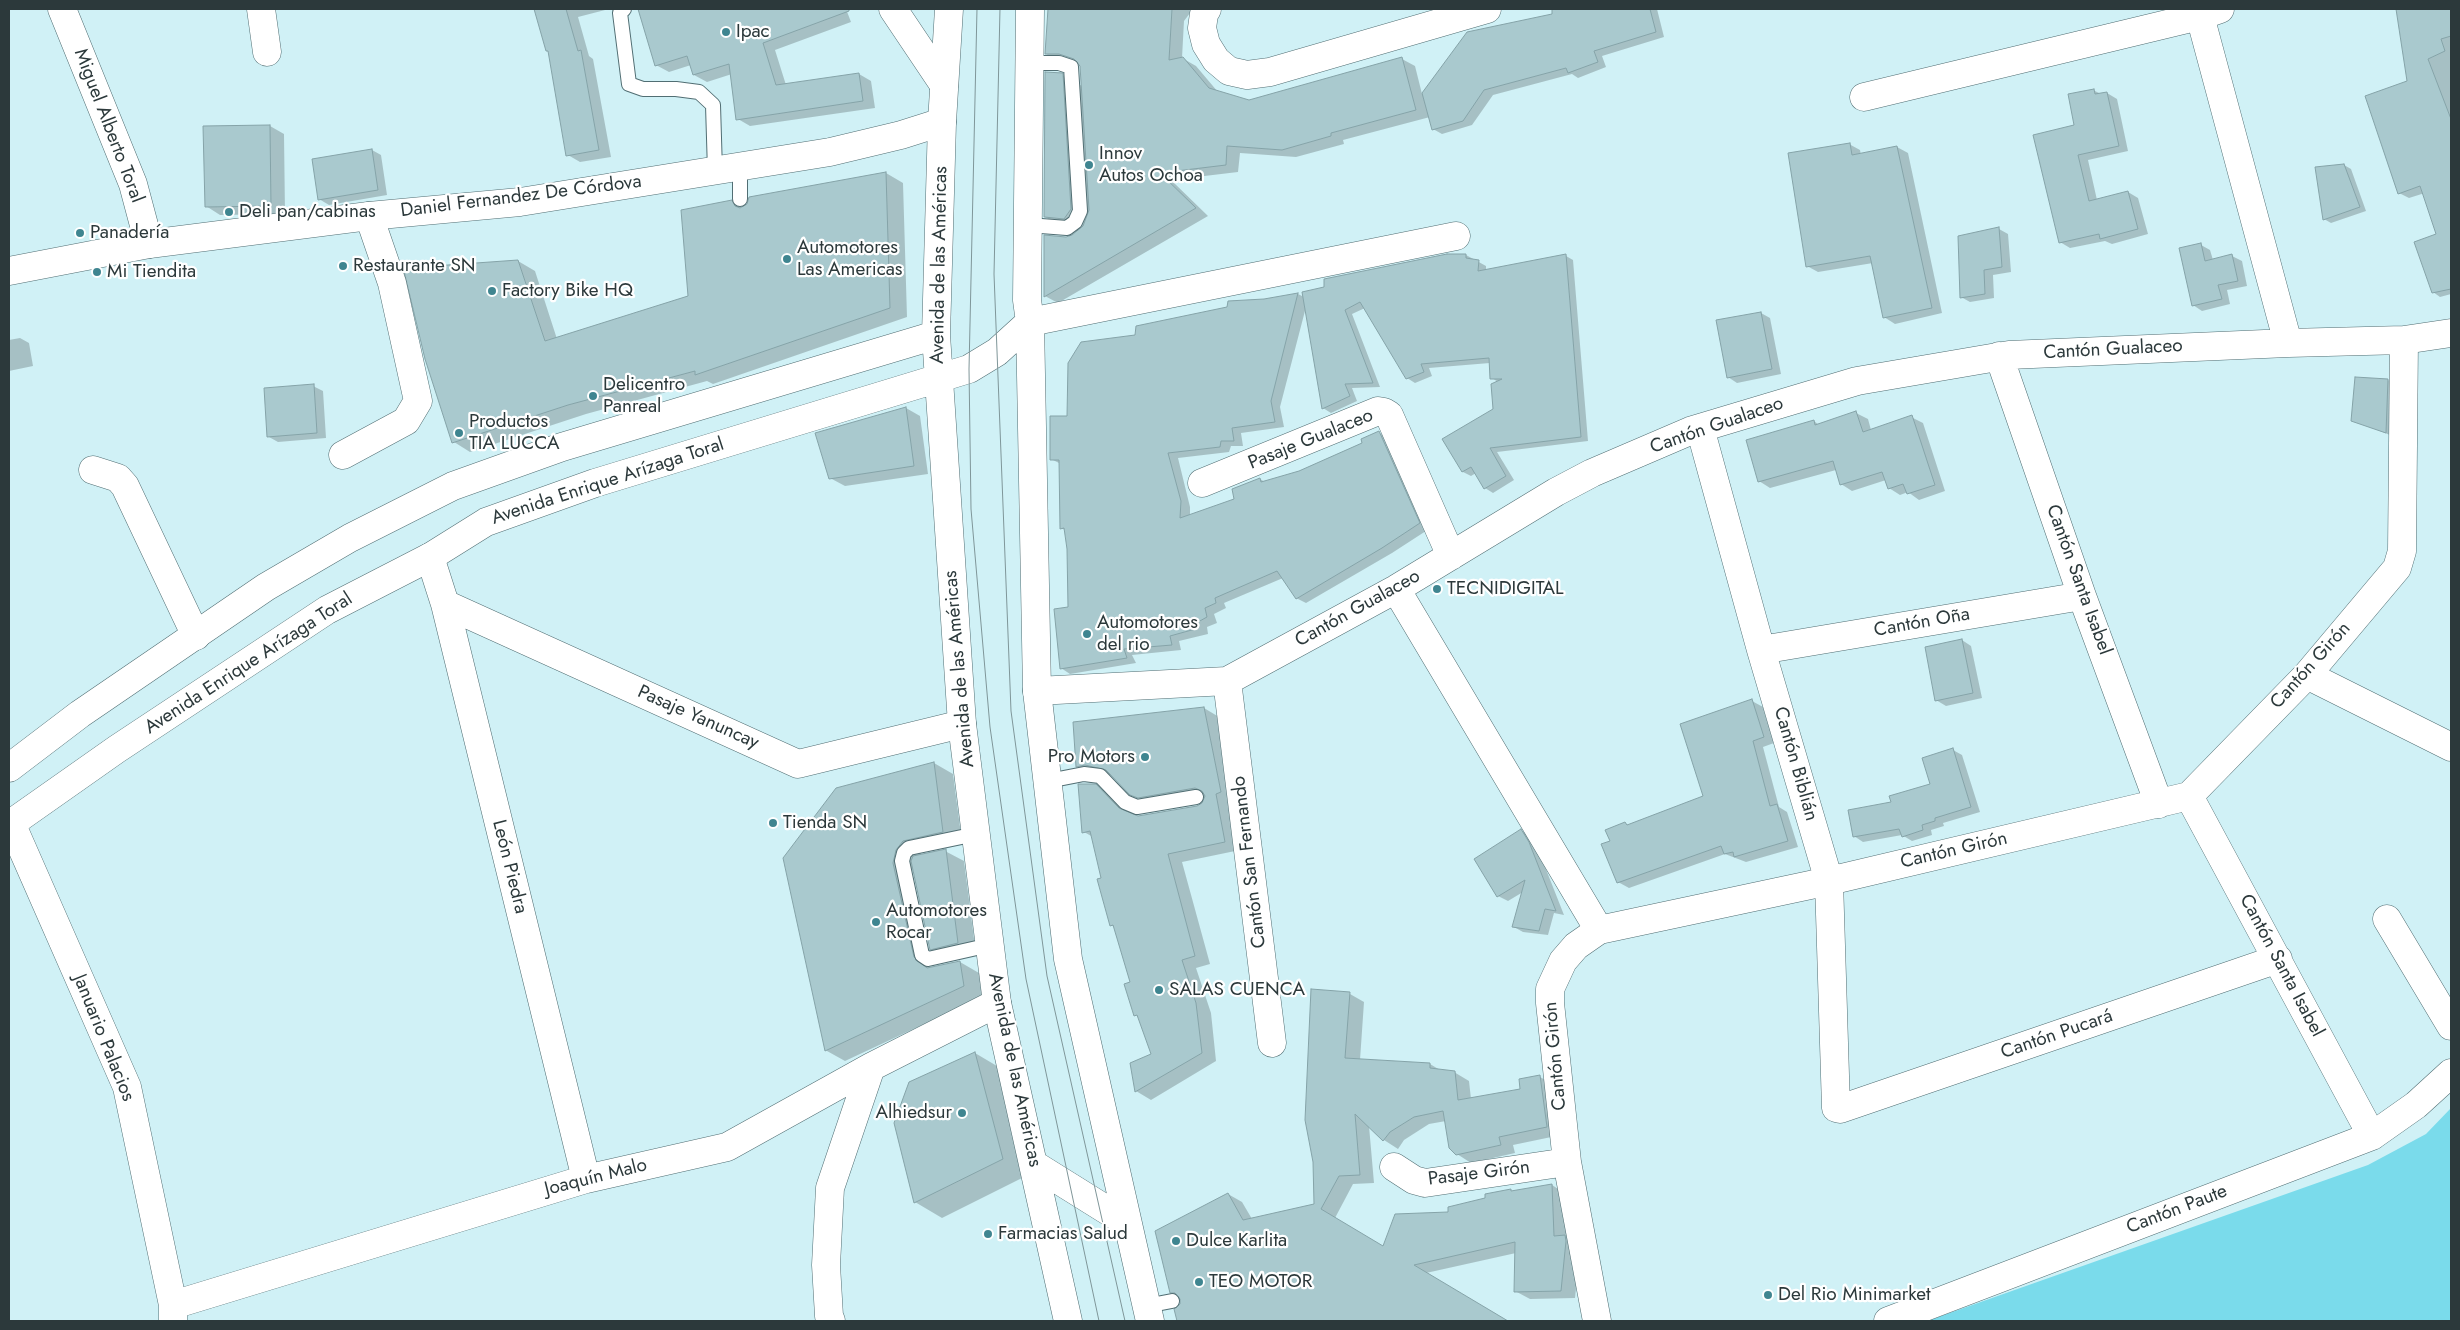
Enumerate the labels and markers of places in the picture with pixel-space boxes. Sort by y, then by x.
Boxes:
place label: Ipac [736,21,770,43]
marker: Ipac [720,26,732,38]
place label: Innov Autos Ochoa [1099,143,1203,187]
marker: Innov Autos Ochoa [1083,159,1095,171]
place label: Deli pan/cabinas [239,201,376,223]
marker: Deli pan/cabinas [223,206,235,218]
place label: Panadería [90,222,169,244]
marker: Panadería [74,227,86,239]
place label: Automotores Las Americas [797,237,903,281]
marker: Automotores Las Americas [781,253,793,265]
place label: Restaurante SN [353,255,476,277]
marker: Restaurante SN [337,260,349,272]
place label: Mi Tiendita [107,261,196,283]
marker: Mi Tiendita [91,266,103,278]
place label: Factory Bike HQ [502,280,633,302]
marker: Factory Bike HQ [486,285,498,297]
place label: Delicentro Panreal [603,374,685,418]
marker: Delicentro Panreal [587,390,599,402]
place label: Productos TIA LUCCA [469,411,559,455]
marker: Productos TIA LUCCA [453,427,465,439]
place label: TECNIDIGITAL [1447,578,1564,600]
marker: TECNIDIGITAL [1431,583,1443,595]
place label: Automotores del rio [1097,612,1198,656]
marker: Automotores del rio [1081,628,1093,640]
place label: Pro Motors [1048,746,1135,768]
marker: Pro Motors [1139,751,1151,763]
place label: Tienda SN [783,812,867,834]
marker: Tienda SN [767,817,779,829]
place label: Automotores Rocar [886,900,987,944]
marker: Automotores Rocar [870,916,882,928]
place label: SALAS CUENCA [1169,979,1305,1001]
marker: SALAS CUENCA [1153,984,1165,996]
place label: Alhiedsur [875,1102,952,1124]
marker: Alhiedsur [956,1107,968,1119]
place label: Farmacias Salud [998,1223,1128,1245]
marker: Farmacias Salud [982,1228,994,1240]
place label: Dulce Karlita [1186,1230,1287,1252]
marker: Dulce Karlita [1170,1235,1182,1247]
place label: TEO MOTOR [1209,1271,1312,1293]
marker: TEO MOTOR [1193,1276,1205,1288]
place label: Del Rio Minimarket [1778,1284,1931,1306]
marker: Del Rio Minimarket [1762,1289,1774,1301]

